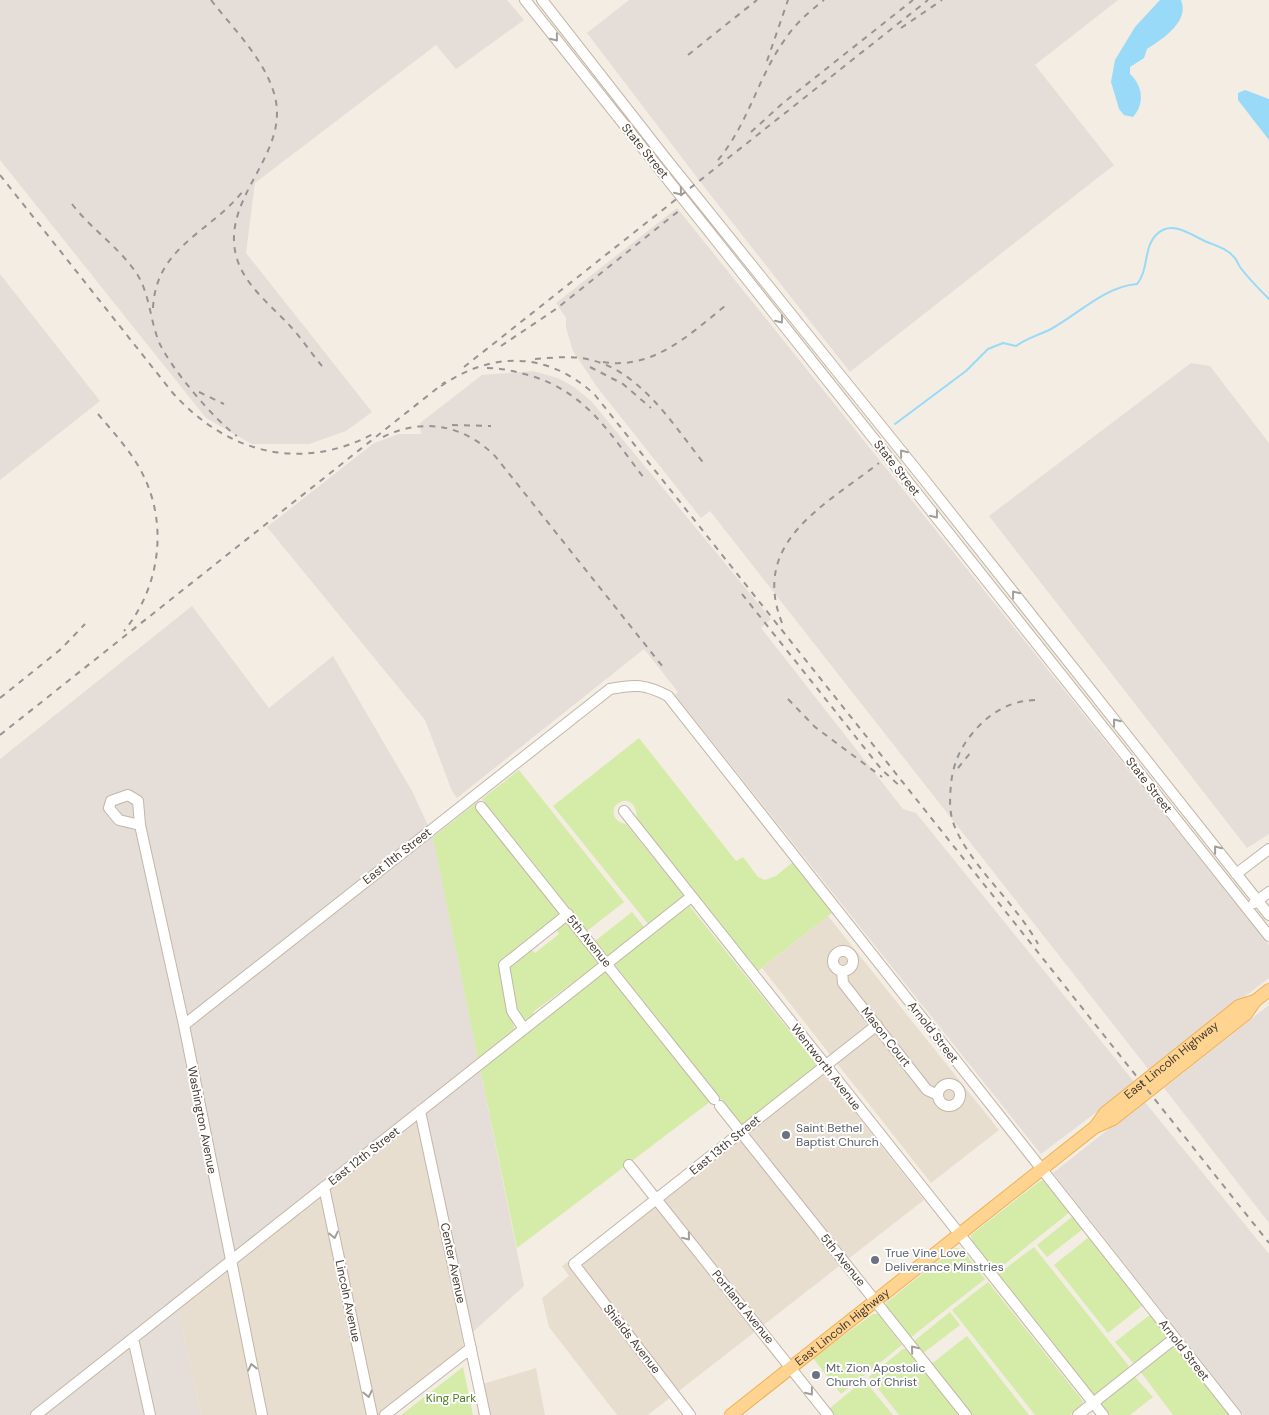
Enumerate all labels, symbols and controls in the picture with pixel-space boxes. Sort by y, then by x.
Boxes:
one-way arrow [550,32,558,41]
street label: State Street [618,120,672,182]
one-way arrow [673,187,682,196]
one-way arrow [774,314,782,323]
street label: State Street [870,437,924,499]
one-way arrow [900,450,909,459]
one-way arrow [930,510,939,519]
one-way arrow [1012,591,1021,600]
one-way arrow [1114,719,1122,728]
street label: State Street [1122,754,1176,816]
street label: East 11th Street [359,824,435,888]
one-way arrow [1214,845,1223,855]
street label: 5th Avenue [563,912,615,971]
street label: Arnold Street [904,998,962,1066]
street label: Mason Court [858,1004,915,1070]
street label: East Lincoln Highway [1121,1017,1222,1103]
street label: Wentworth Avenue [787,1021,865,1114]
street label: Washington Avenue [184,1065,220,1175]
street label: East 13th Street [686,1111,764,1178]
place label: Saint Bethel Baptist Church [796,1120,879,1150]
street label: East 12th Street [325,1123,403,1189]
marker: Saint Bethel Baptist Church [780,1129,792,1141]
street label: Center Avenue [437,1221,469,1305]
one-way arrow [328,1231,339,1240]
one-way arrow [682,1231,690,1240]
street label: 5th Avenue [817,1231,869,1290]
place label: True Vine Love Deliverance Minstries [885,1245,1004,1275]
marker: True Vine Love Deliverance Minstries [869,1254,881,1266]
street label: Lincoln Avenue [331,1258,365,1344]
street label: Portland Avenue [708,1267,778,1347]
street label: East Lincoln Highway [792,1284,893,1369]
street label: Shields Avenue [600,1301,664,1377]
street label: Arnold Street [1155,1316,1213,1384]
one-way arrow [910,1346,919,1355]
place label: Mt. Zion Apostolic Church of Christ [826,1360,925,1390]
one-way arrow [247,1363,258,1372]
marker: Mt. Zion Apostolic Church of Christ [810,1369,822,1381]
one-way arrow [805,1386,814,1395]
one-way arrow [362,1390,373,1398]
park label: King Park [426,1390,476,1406]

